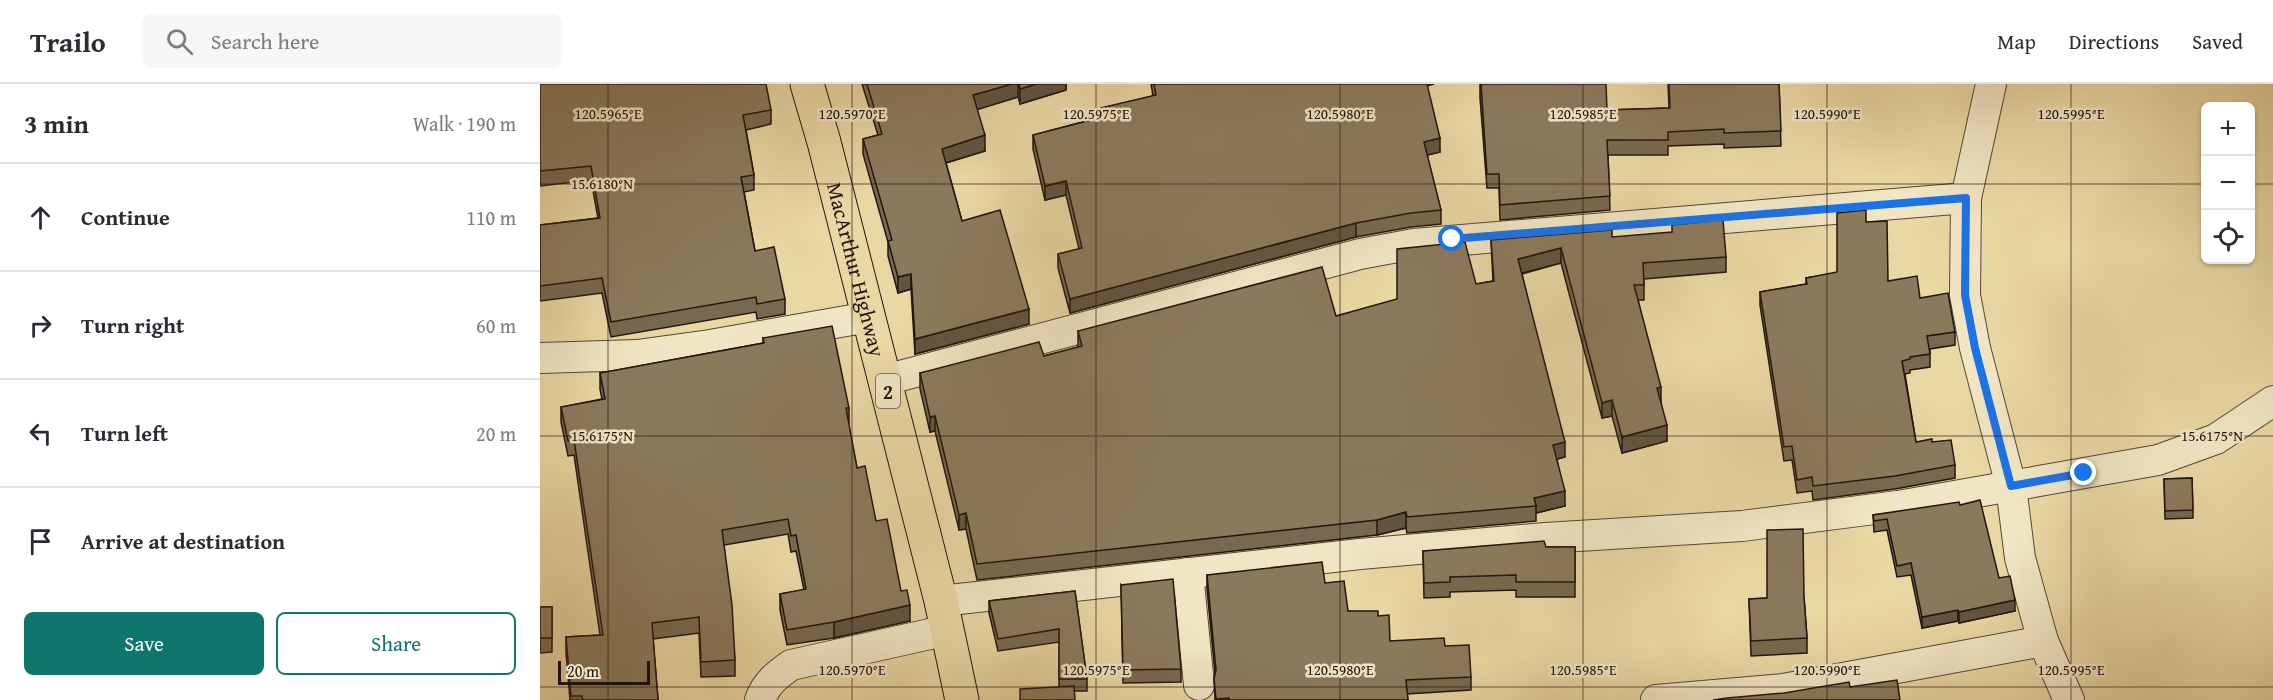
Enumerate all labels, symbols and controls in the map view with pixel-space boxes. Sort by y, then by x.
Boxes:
search box [142,14,562,68]
text: Trailo [30,21,106,62]
icon: search [163,25,196,58]
text: Search here [211,25,319,57]
text: Map [1997,26,2036,57]
text: Directions [2069,26,2159,57]
text: Saved [2192,26,2243,57]
map controls [2201,102,2255,264]
button: + [2201,102,2255,156]
text: 120.5965°E [574,103,642,124]
text: 120.5970°E [818,103,886,124]
text: 120.5975°E [1062,103,1130,124]
text: 120.5980°E [1306,103,1374,124]
text: 120.5985°E [1549,103,1617,124]
text: 120.5990°E [1793,103,1861,124]
text: 120.5995°E [2037,103,2105,124]
text: 3 min [24,104,89,143]
text: Walk · 190 m [413,109,516,138]
button: − [2201,156,2255,210]
text: 15.6180°N [571,173,633,194]
street label: MacArthur Highway [819,179,894,360]
icon: ahead [24,201,57,234]
text: Continue [81,201,170,233]
text: 110 m [466,203,516,232]
button: locate [2201,210,2255,264]
route start [1438,225,1464,251]
icon: right [24,309,57,342]
text: Turn right [81,309,184,341]
text: 60 m [476,311,516,340]
road number: 2 [876,374,900,408]
icon: left [24,417,57,450]
text: Turn left [81,417,168,449]
text: 20 m [476,419,516,448]
text: 15.6175°N [571,425,633,446]
text: 15.6175°N [2181,425,2243,446]
route end [2070,459,2096,485]
icon: arrive [24,525,57,558]
text: Arrive at destination [81,525,285,557]
button: Save [24,612,264,675]
button: Share [276,612,516,675]
scale bar [558,658,650,686]
text: 20 m [567,659,599,683]
text: 120.5970°E [818,659,886,680]
text: 120.5975°E [1062,659,1130,680]
text: 120.5980°E [1306,659,1374,680]
text: 120.5985°E [1549,659,1617,680]
text: 120.5990°E [1793,659,1861,680]
text: 120.5995°E [2037,659,2105,680]

